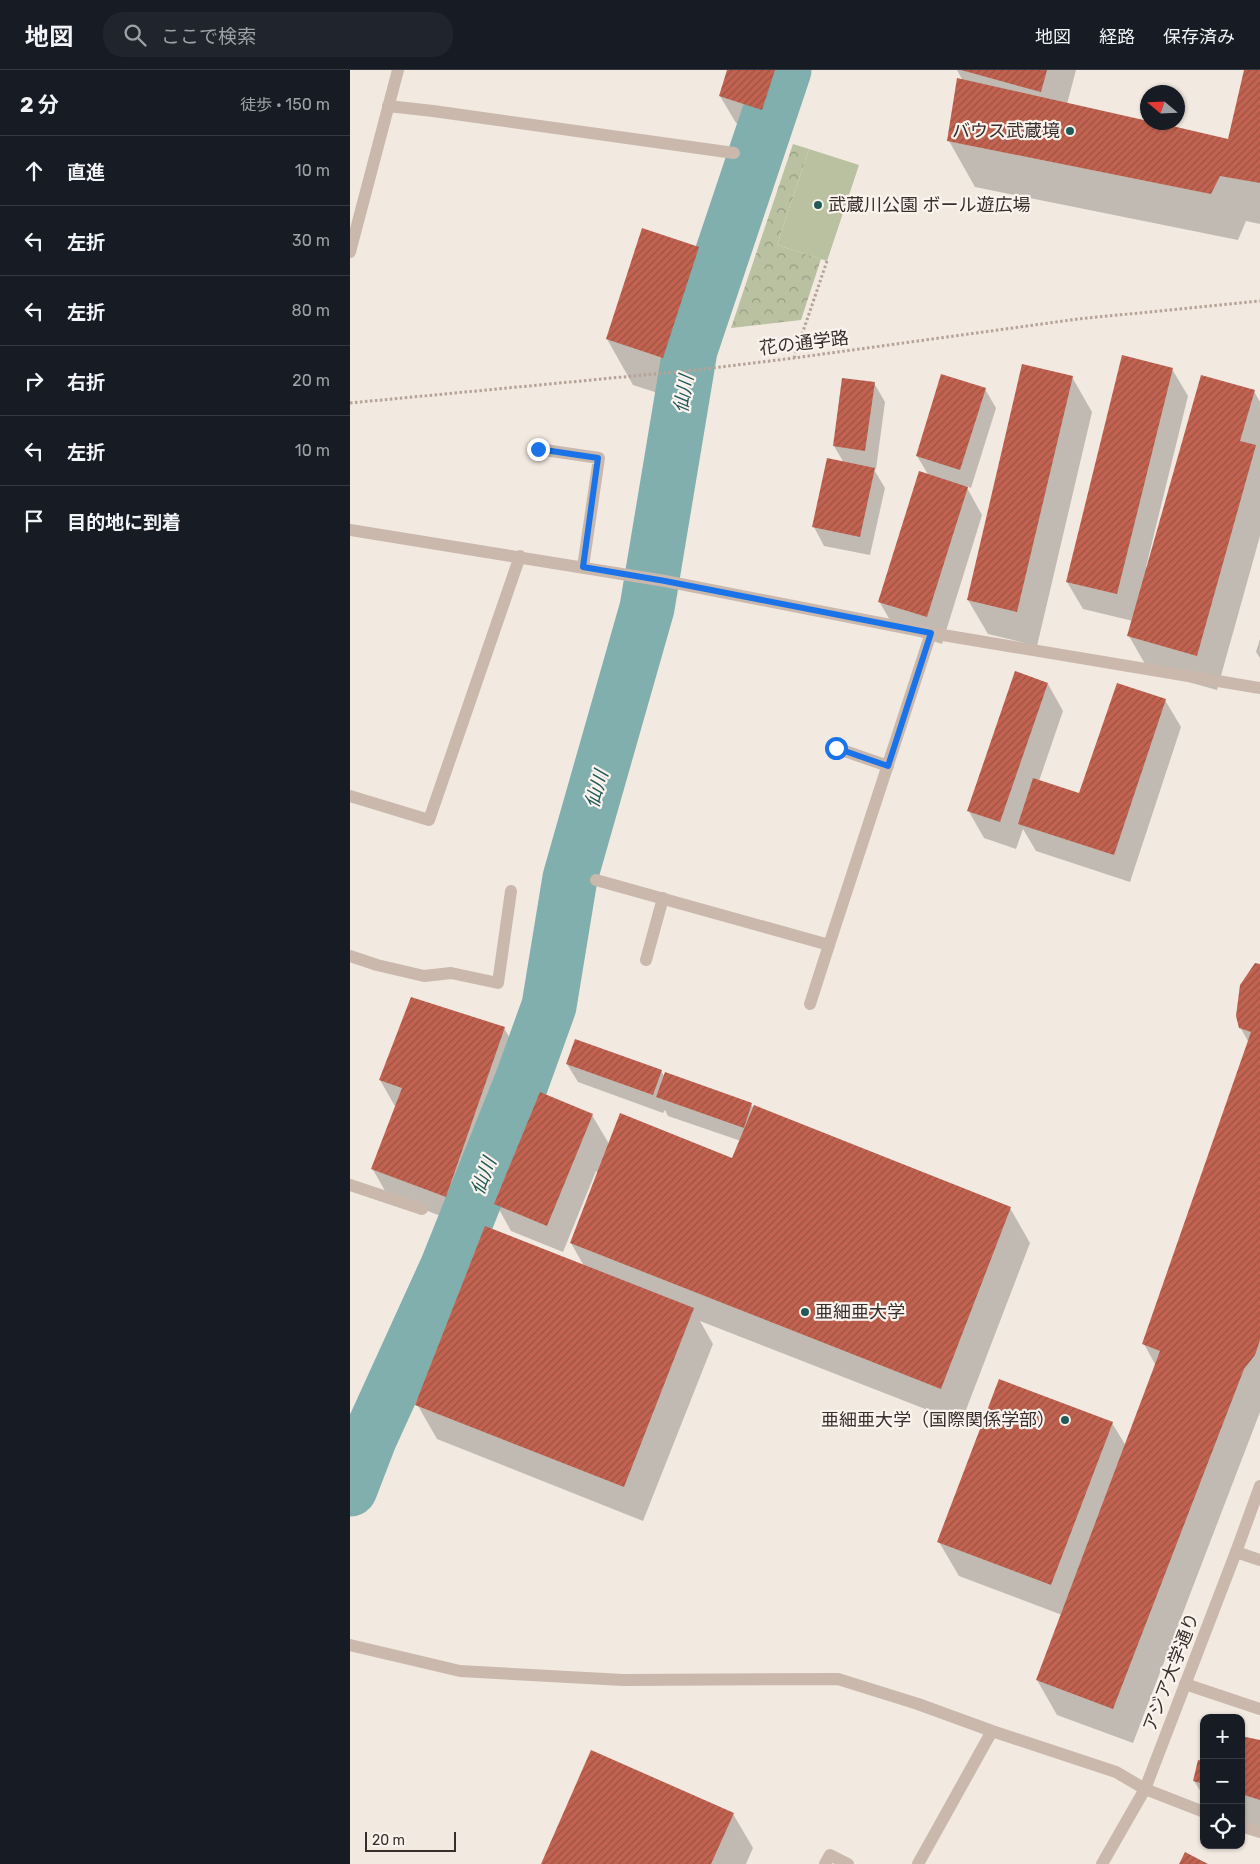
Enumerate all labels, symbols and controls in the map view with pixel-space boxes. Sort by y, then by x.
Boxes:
search box [103,12,453,57]
icon: search [121,21,149,49]
text: 地図 [25,23,73,51]
text: ここで検索 [161,25,256,48]
text: 地図 [1035,26,1071,48]
text: 経路 [1099,26,1135,48]
text: 保存済み [1163,26,1235,48]
north arrow [1140,85,1185,130]
text: 2 分 [20,92,59,117]
text: 徒歩 · 150 m [240,95,330,114]
place label: バウス武蔵境 [952,120,1060,142]
marker: バウス武蔵境 [1064,125,1076,137]
icon: ahead [20,157,48,185]
text: 直進 [67,161,105,184]
text: 10 m [295,161,330,180]
place label: 武蔵川公園 ボール遊広場 [828,194,1030,216]
marker: 武蔵川公園 ボール遊広場 [812,199,824,211]
icon: left [20,227,48,255]
text: 左折 [67,231,105,254]
text: 30 m [292,231,330,250]
icon: left [20,297,48,325]
text: 左折 [67,301,105,324]
text: 80 m [292,301,330,320]
street label: 花の通学路 [758,327,850,359]
icon: right [20,367,48,395]
text: 右折 [67,371,105,394]
text: 20 m [292,371,330,390]
water label: 仙川 [669,372,698,415]
icon: left [20,437,48,465]
route end [527,438,550,461]
text: 左折 [67,441,105,464]
text: 10 m [295,441,330,460]
icon: arrive [20,507,48,535]
text: 目的地に到着 [67,511,181,534]
route start [825,737,848,760]
water label: 仙川 [580,766,613,811]
water label: 仙川 [466,1152,502,1198]
place label: 亜細亜大学 [815,1301,905,1323]
marker: 亜細亜大学 [799,1306,811,1318]
place label: 亜細亜大学（国際関係学部） [821,1409,1055,1431]
marker: 亜細亜大学（国際関係学部） [1059,1414,1071,1426]
street label: アジア大学通り [1138,1610,1204,1734]
map controls [1200,1714,1245,1849]
button: + [1200,1714,1245,1759]
button: − [1200,1759,1245,1804]
button: locate [1200,1804,1245,1849]
scale bar [365,1829,456,1852]
text: 20 m [372,1832,405,1849]

